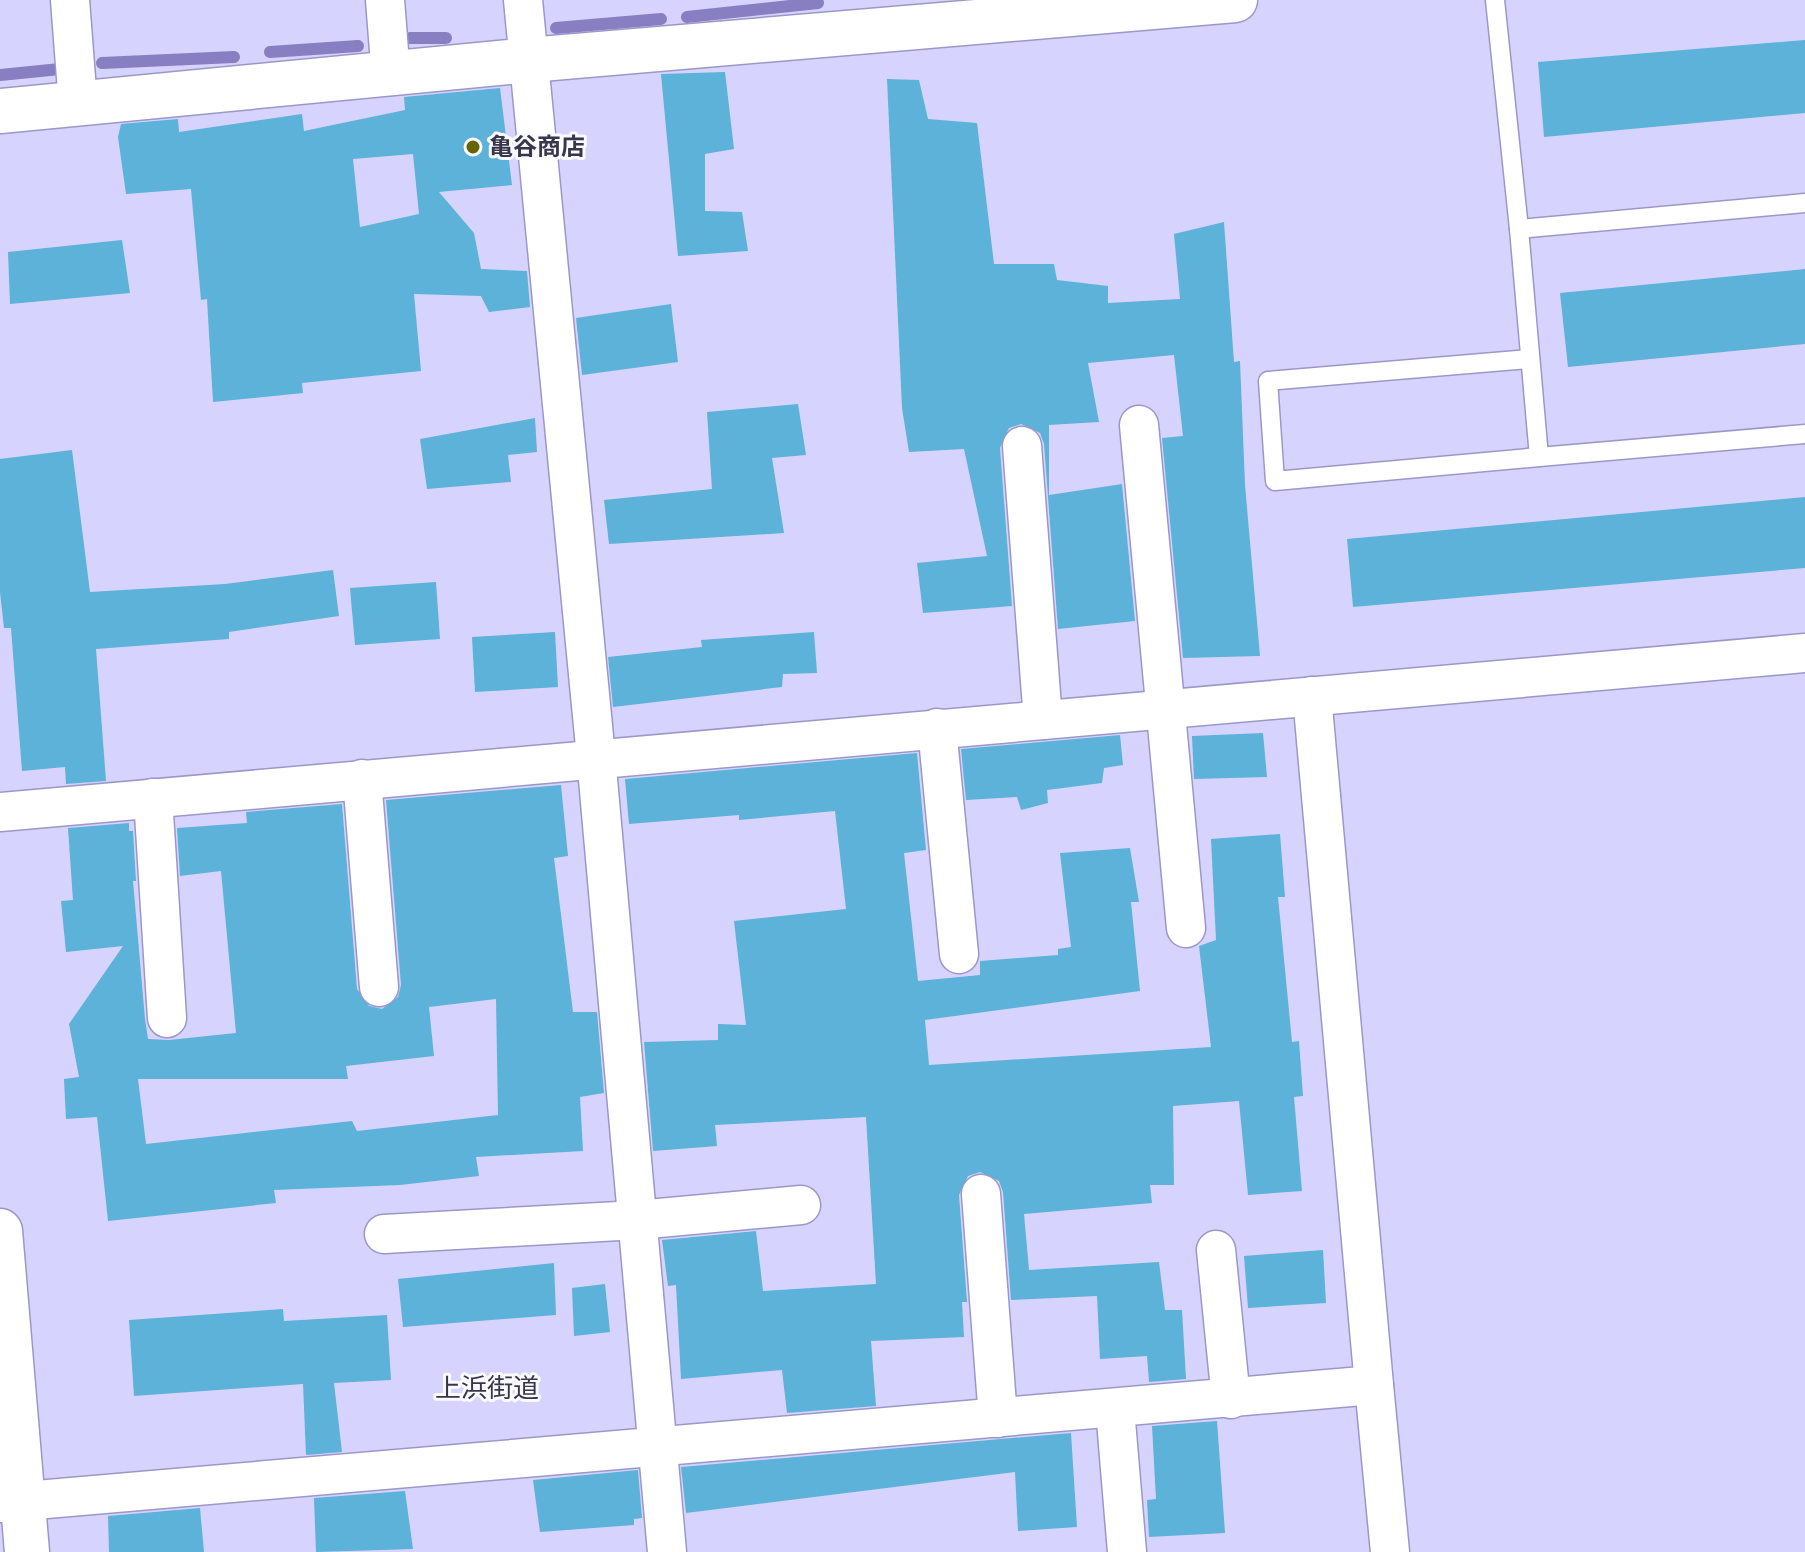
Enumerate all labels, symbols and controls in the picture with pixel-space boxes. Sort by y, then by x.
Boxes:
place label: 亀谷商店 [489,133,585,161]
marker: 亀谷商店 [464,138,482,156]
district label: 上浜街道 [435,1373,539,1403]

